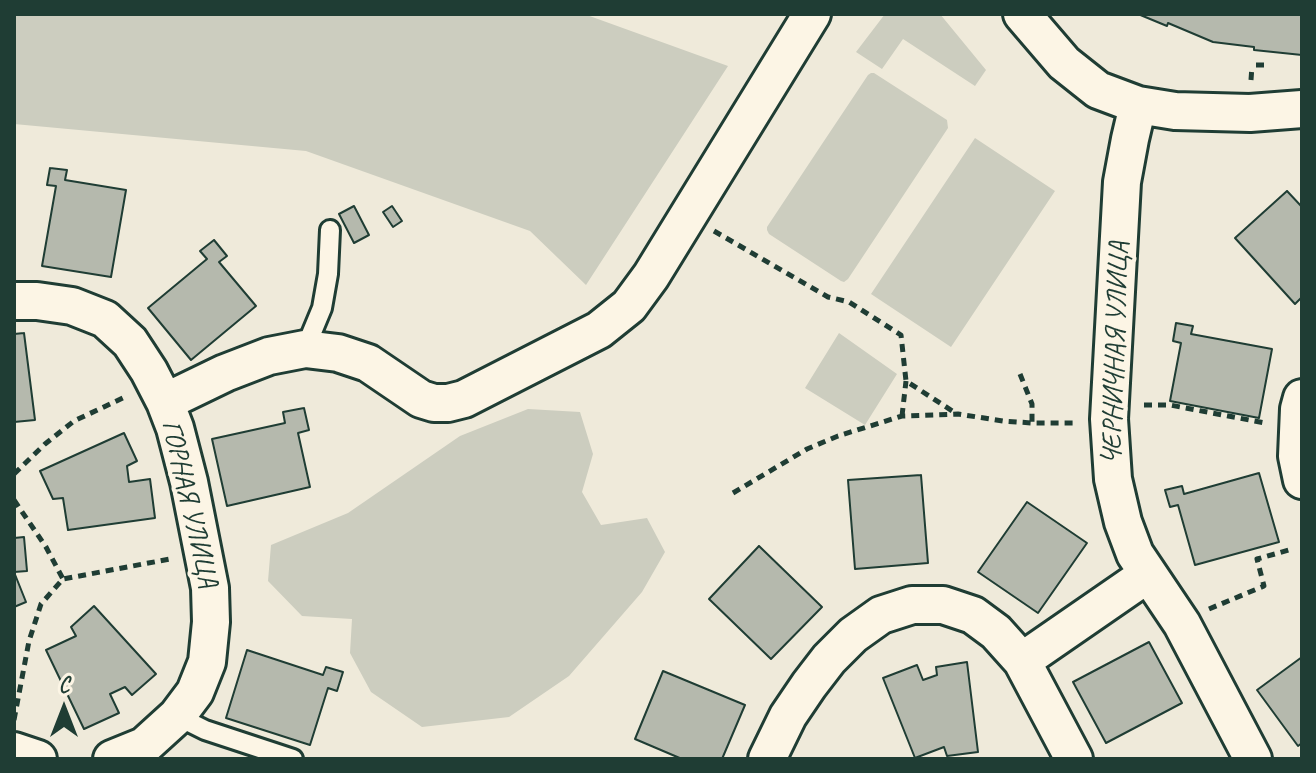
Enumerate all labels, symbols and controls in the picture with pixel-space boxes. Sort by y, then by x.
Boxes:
street label: ЧЕРНИЧНАЯ УЛИЦА [1095,241,1137,465]
street label: ГОРНАЯ УЛИЦА [153,417,225,591]
north arrow [24,669,104,749]
text: С [59,671,69,699]

